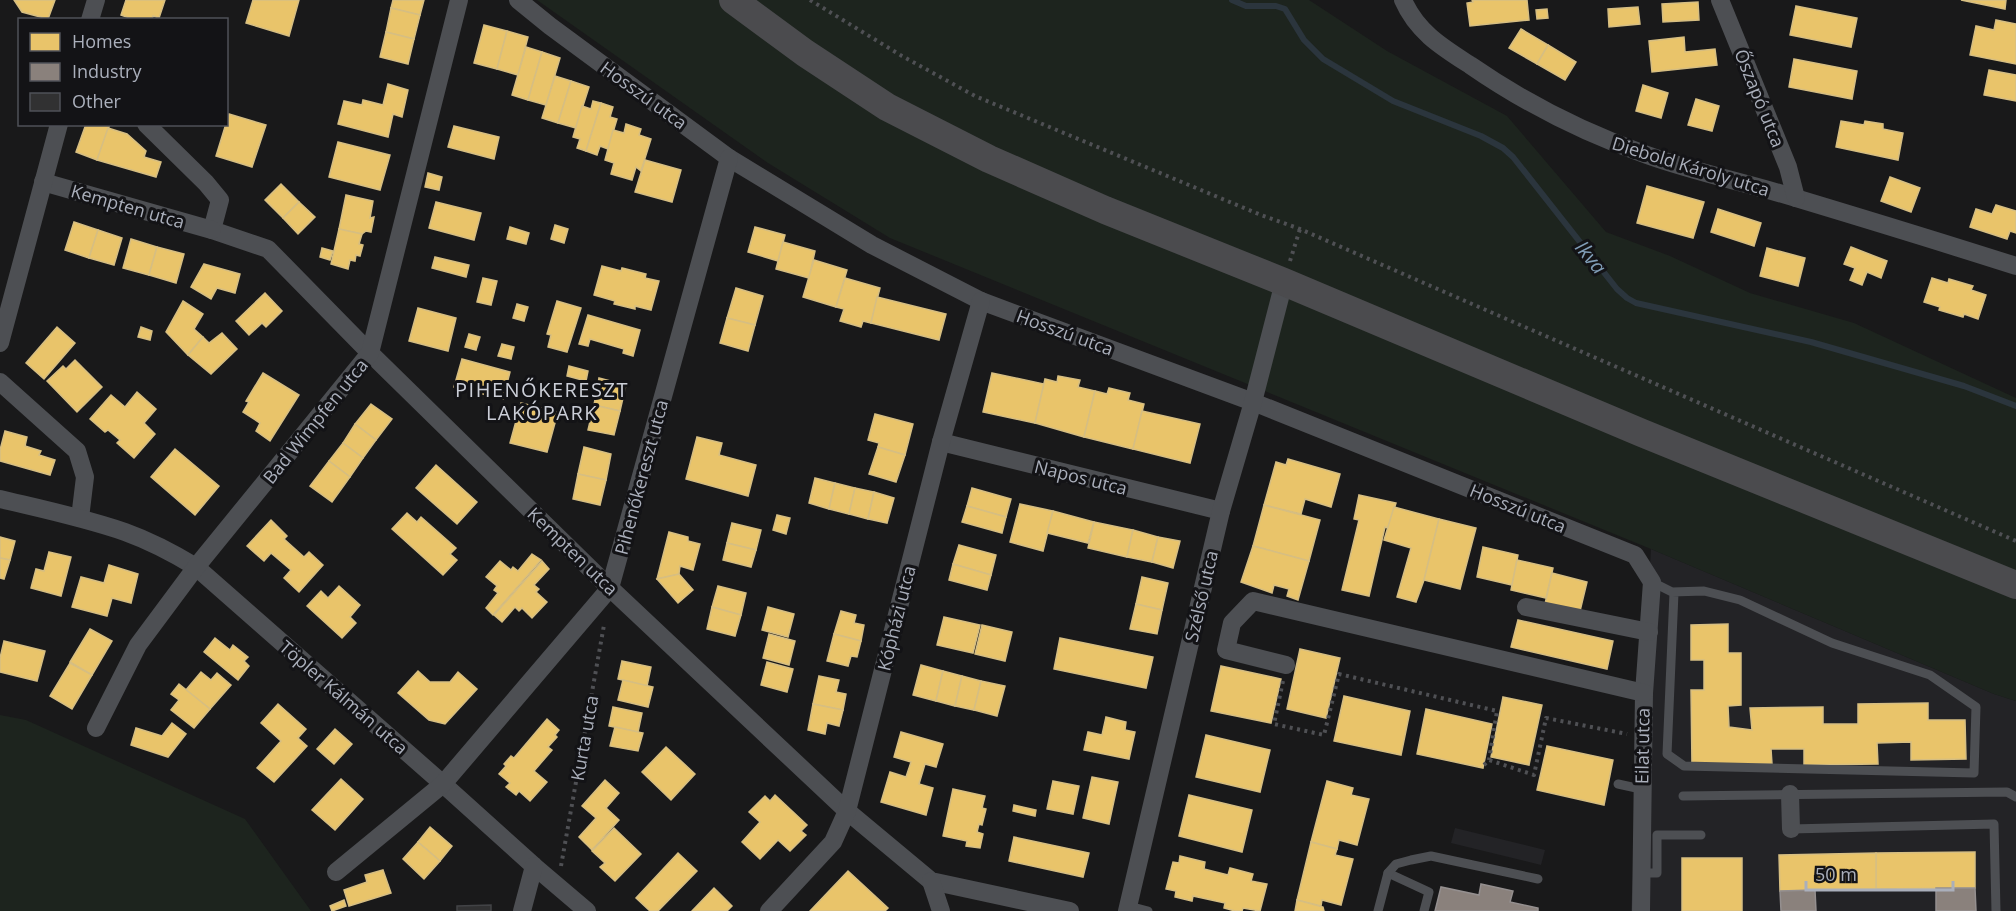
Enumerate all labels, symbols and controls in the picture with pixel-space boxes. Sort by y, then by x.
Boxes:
legend [18,18,228,126]
text: Homes [72,29,131,53]
street label: Őszapó utca [1729,45,1791,151]
street label: Hosszú utca [596,55,692,135]
text: Industry [72,59,142,83]
text: Other [72,89,122,113]
street label: Diebold Károly utca [1609,131,1773,201]
street label: Kempten utca [68,178,188,234]
water label: Ikva [1569,235,1613,279]
street label: Hosszú utca [1013,303,1117,361]
street label: Bad Wimpfen utca [257,354,373,488]
district label: PIHENŐKERESZT LAKÓPARK [455,376,629,426]
street label: Pihenőkereszt utca [609,397,673,557]
street label: Napos utca [1032,454,1130,500]
street label: Hosszú utca [1466,478,1570,538]
street label: Kempten utca [523,502,623,600]
street label: Szélső utca [1179,548,1223,644]
street label: Kópházi utca [871,563,921,673]
street label: Töpler Kálmán utca [275,635,413,759]
street label: Kurta utca [565,693,603,783]
street label: Eilat utca [1629,708,1655,784]
scale bar [1806,854,1953,892]
text: 50 m [1815,862,1857,886]

